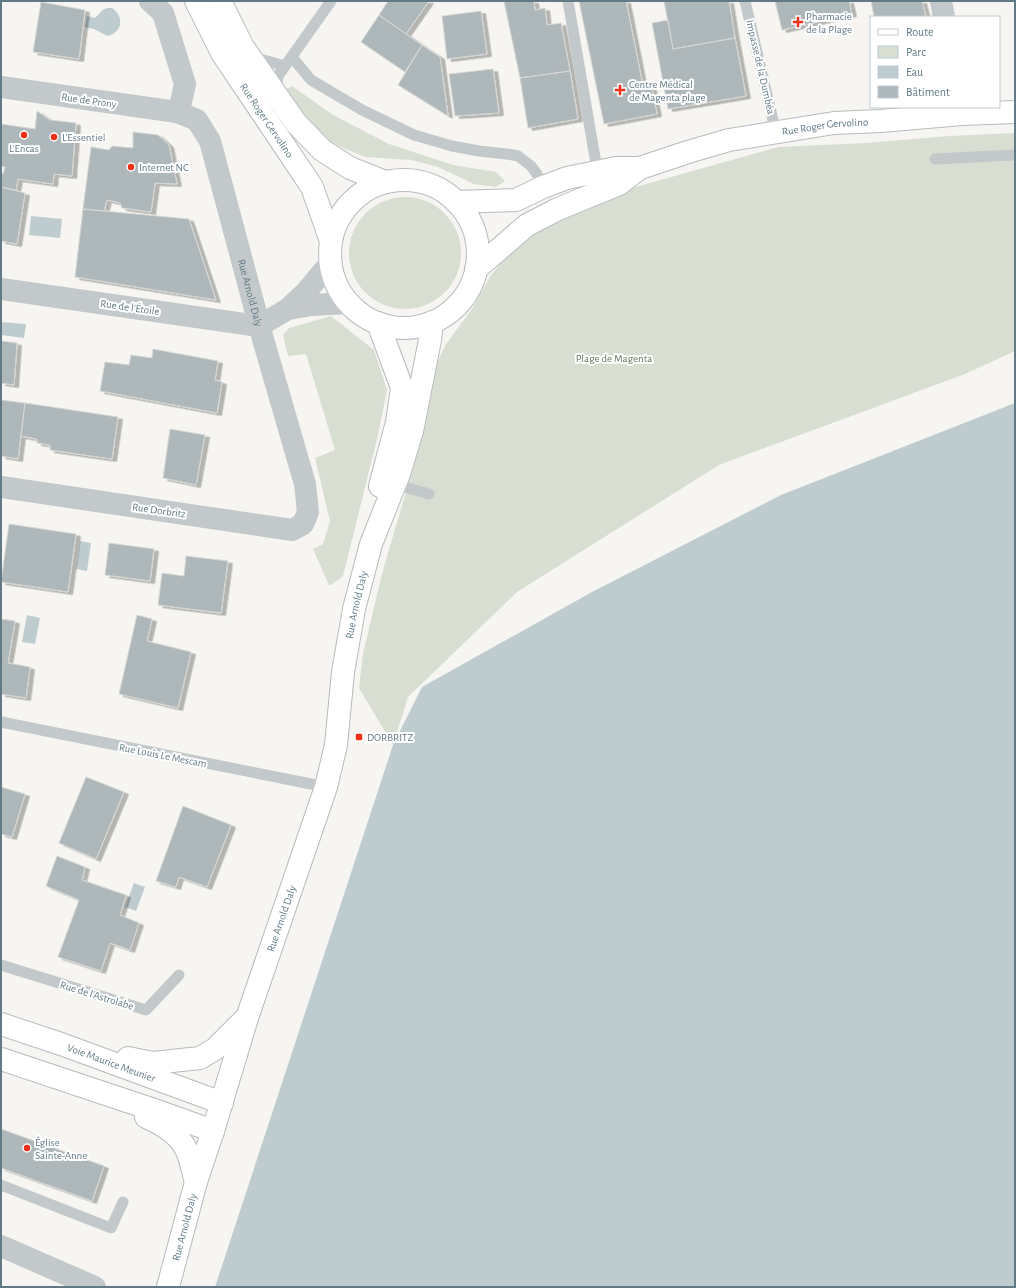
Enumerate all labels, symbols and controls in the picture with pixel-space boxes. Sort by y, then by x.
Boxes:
place label: Pharmacie de la Plage [806,11,852,35]
legend [870,16,1000,108]
marker: Pharmacie de la Plage [793,17,803,27]
street label: Impasse de la Dumbéa [744,19,777,115]
text: Route [906,26,933,38]
text: Parc [906,46,926,58]
text: Eau [906,66,923,78]
place label: Centre Médical de Magenta plage [629,79,706,103]
street label: Rue Roger Gervolino [238,81,295,160]
marker: Centre Médical de Magenta plage [614,84,626,96]
text: Bâtiment [906,86,950,98]
street label: Rue de Prony [61,91,117,110]
street label: Rue Roger Gervolino [781,117,868,137]
marker: L'Encas [19,130,29,140]
marker: L'Essentiel [49,132,59,142]
place label: L'Essentiel [62,132,106,143]
place label: L'Encas [9,143,39,154]
marker: Internet NC [126,162,136,172]
place label: Internet NC [139,162,189,173]
street label: Rue Arnold Daly [236,258,264,328]
street label: Rue de l'Étoile [100,297,160,317]
park label: Plage de Magenta [576,353,652,364]
street label: Rue Dorbritz [131,501,187,520]
street label: Rue Arnold Daly [344,570,370,640]
marker: DORBRITZ [354,732,364,742]
place label: DORBRITZ [367,732,413,743]
street label: Rue Louis Le Mescam [118,742,208,769]
street label: Rue Arnold Daly [265,884,298,953]
street label: Rue de l'Astrolabe [59,979,135,1012]
street label: Voie Maurice Meunier [66,1042,157,1084]
place label: Église Sainte-Anne [35,1136,87,1161]
marker: Église Sainte-Anne [22,1143,32,1153]
street label: Rue Arnold Daly [170,1192,199,1262]

